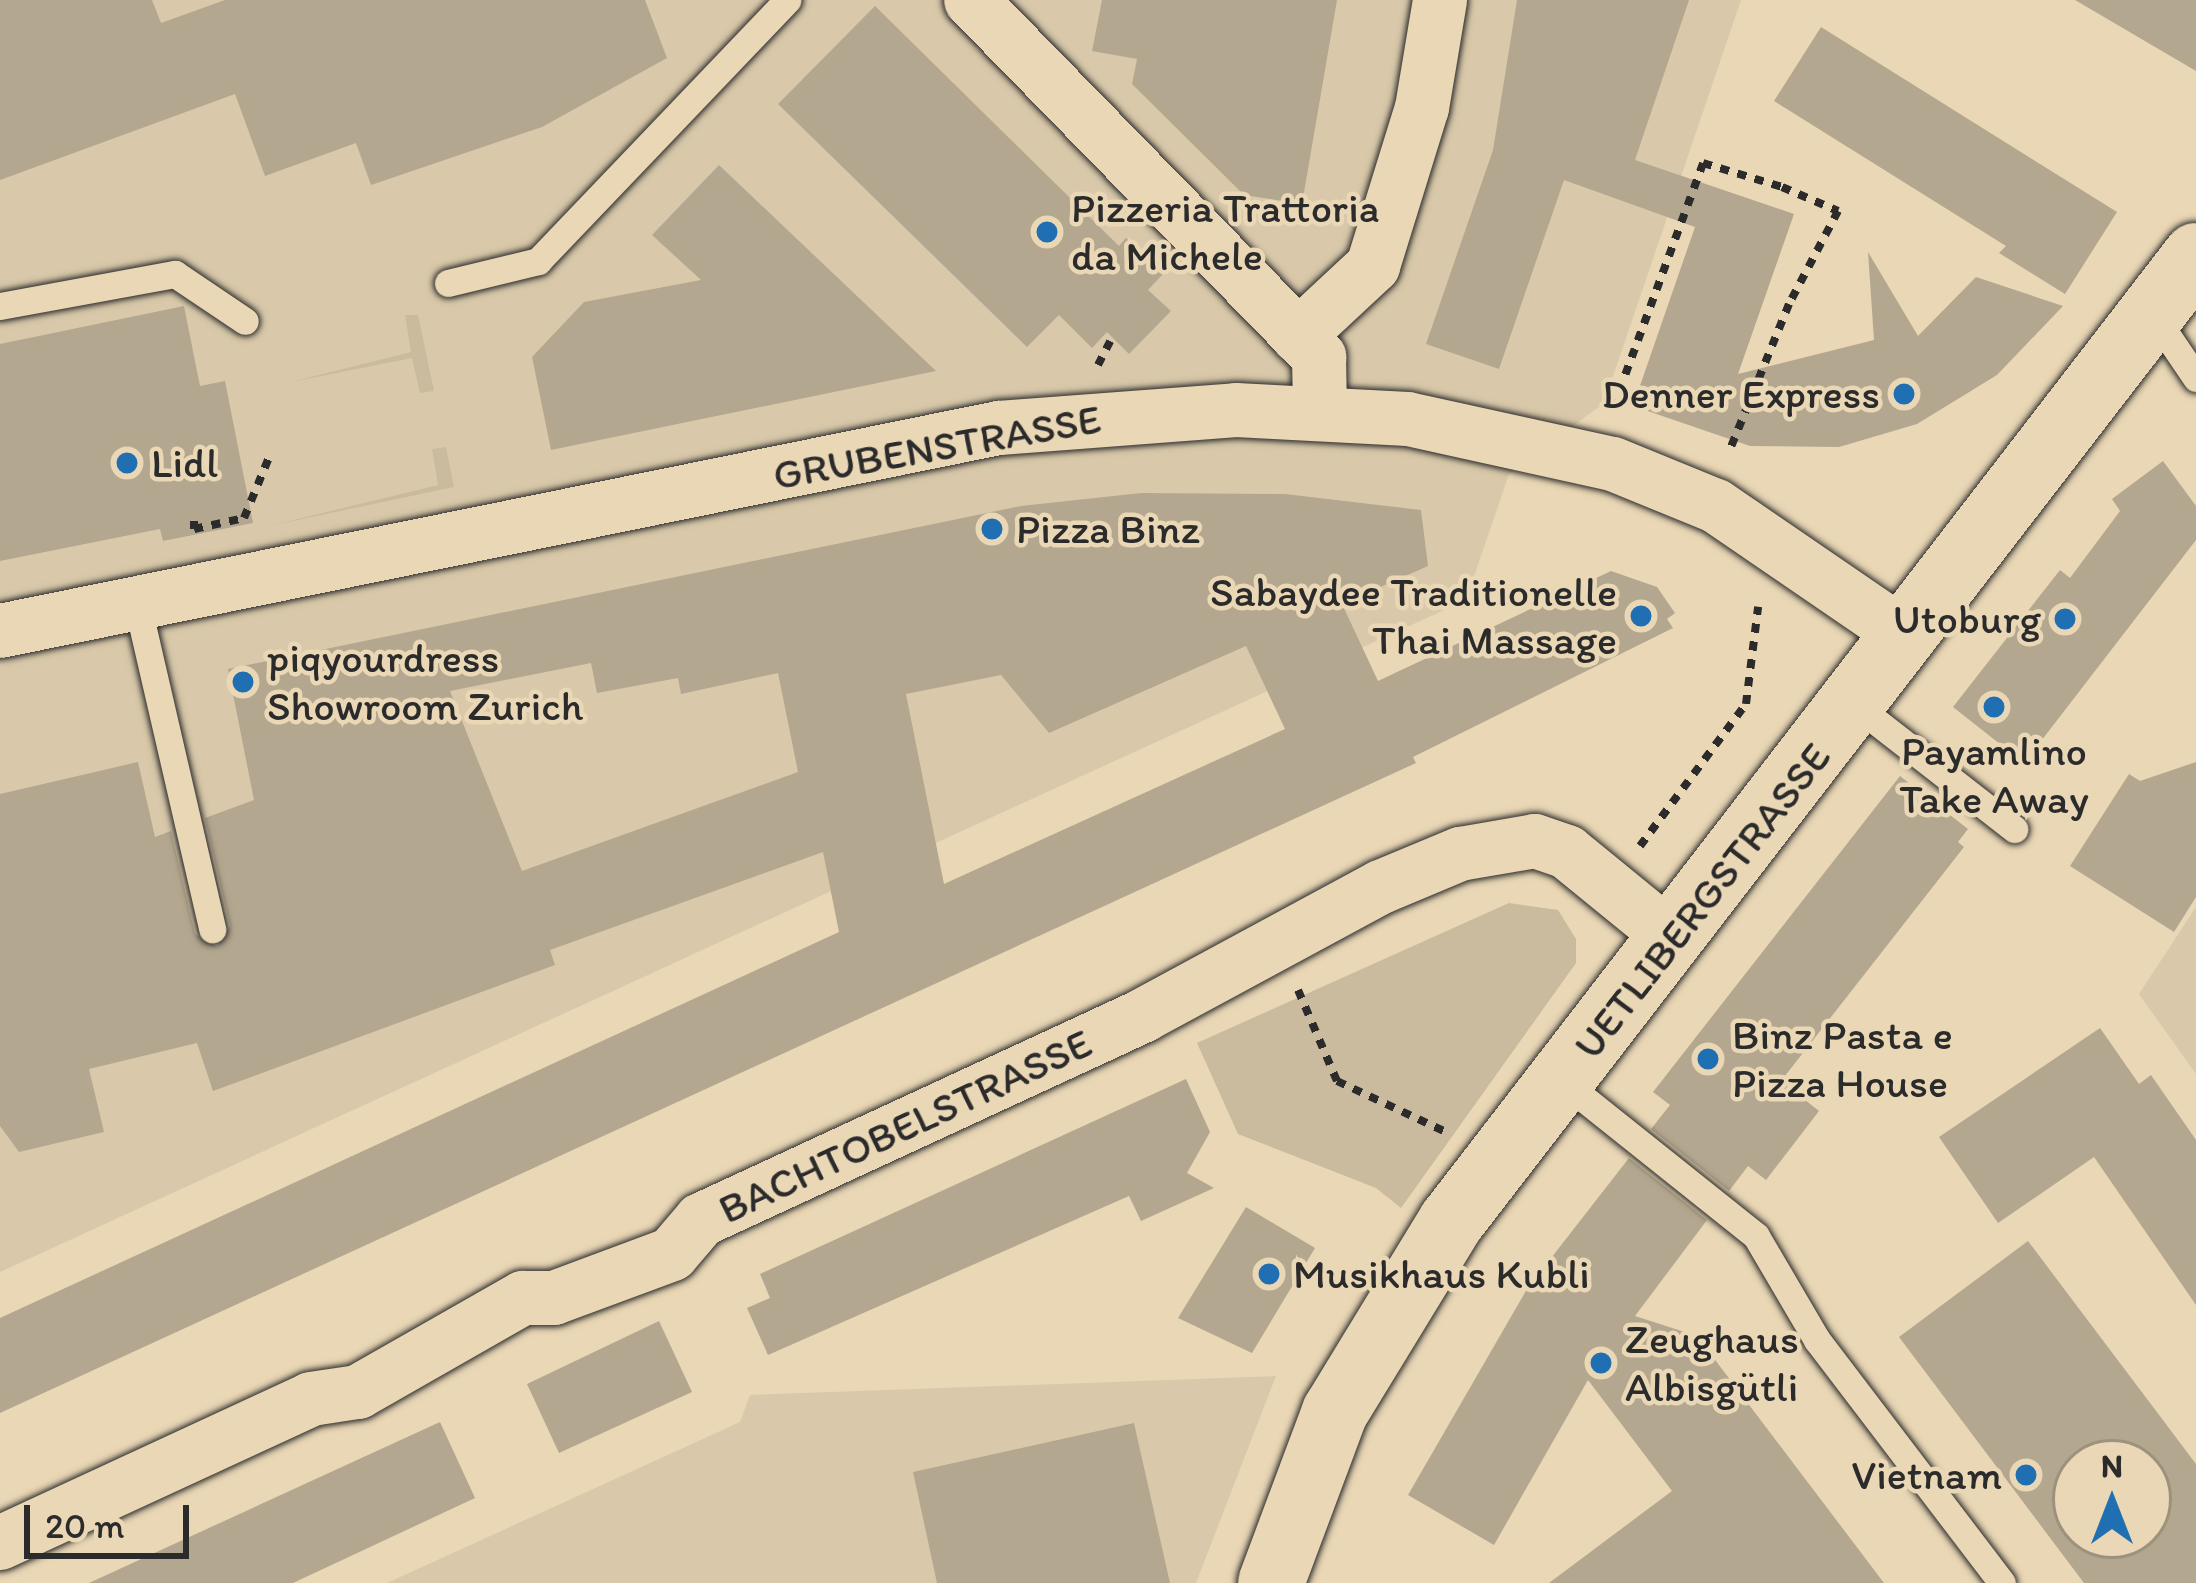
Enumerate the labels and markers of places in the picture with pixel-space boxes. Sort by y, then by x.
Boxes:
place label: Pizzeria Trattoria da Michele [1071,183,1382,282]
marker: Pizzeria Trattoria da Michele [1034,219,1060,245]
place label: Denner Express [1602,369,1880,419]
marker: Denner Express [1891,381,1917,407]
place label: Lidl [151,438,218,488]
marker: Lidl [114,450,140,476]
place label: Pizza Binz [1016,504,1200,554]
marker: Pizza Binz [979,516,1005,542]
place label: Sabaydee Traditionelle Thai Massage [1209,567,1617,666]
place label: Utoburg [1893,594,2041,644]
marker: Sabaydee Traditionelle Thai Massage [1628,603,1654,629]
marker: Utoburg [2052,606,2078,632]
place label: piqyourdress Showroom Zurich [267,633,583,732]
marker: piqyourdress Showroom Zurich [230,669,256,695]
marker: Payamlino Take Away [1981,694,2007,720]
place label: Payamlino Take Away [1900,726,2088,825]
place label: Binz Pasta e Pizza House [1732,1010,1951,1108]
marker: Binz Pasta e Pizza House [1695,1046,1721,1072]
place label: Musikhaus Kubli [1293,1249,1590,1299]
marker: Musikhaus Kubli [1256,1261,1282,1287]
place label: Zeughaus Albisgütli [1625,1314,1799,1412]
marker: Zeughaus Albisgütli [1588,1350,1614,1376]
place label: Vietnam [1851,1450,2002,1500]
marker: Vietnam [2013,1462,2039,1488]

